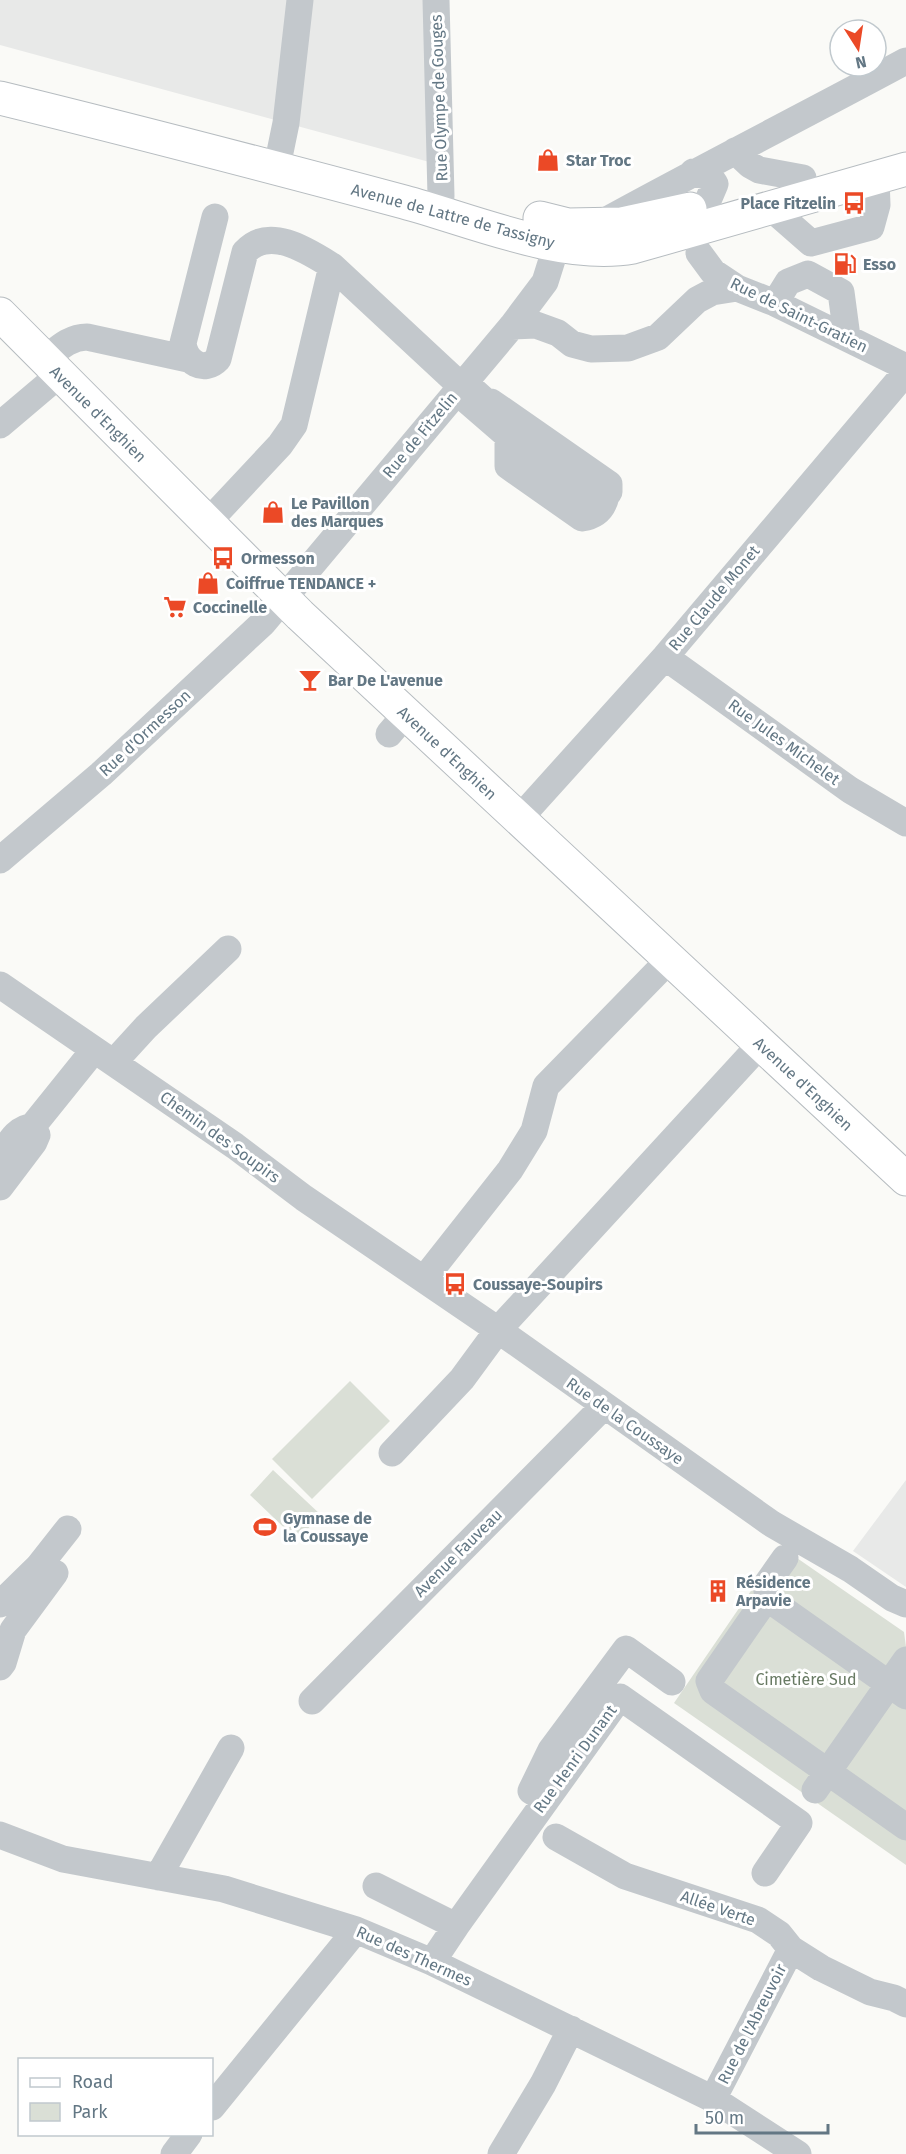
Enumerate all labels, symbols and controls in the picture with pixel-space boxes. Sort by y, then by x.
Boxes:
street label: Rue Olympe de Gouges [427,14,451,182]
north arrow [828,18,888,78]
text: N [854,52,868,73]
shop icon: Star Troc [535,147,561,173]
place label: Star Troc [566,151,632,170]
street label: Avenue de Lattre de Tassigny [349,180,557,252]
bus stop icon: Place Fitzelin [841,190,867,216]
place label: Place Fitzelin [741,194,836,213]
fuel station icon: Esso [832,251,858,277]
place label: Esso [863,255,896,274]
street label: Rue de Saint-Gratien [727,274,871,356]
street label: Avenue d'Enghien [46,362,150,466]
street label: Rue de Fitzelin [379,388,461,482]
place label: Le Pavillon des Marques [291,494,384,531]
shop icon: Le Pavillon des Marques [260,499,286,525]
street label: Rue Claude Monet [664,541,764,655]
bus stop icon: Ormesson [210,545,236,571]
place label: Ormesson [241,549,315,568]
shop icon: Coiffrue TENDANCE + [195,570,221,596]
place label: Coiffrue TENDANCE + [226,574,376,593]
supermarket icon: Coccinelle [162,594,188,620]
place label: Coccinelle [193,598,267,617]
bar icon: Bar De L'avenue [297,667,323,693]
place label: Bar De L'avenue [328,671,443,690]
street label: Rue d'Ormesson [95,686,195,780]
street label: Rue Jules Michelet [725,695,844,789]
street label: Avenue d'Enghien [394,702,500,804]
street label: Avenue d'Enghien [750,1033,856,1135]
street label: Chemin des Soupirs [156,1087,284,1187]
bus stop icon: Coussaye-Soupirs [442,1271,468,1297]
place label: Coussaye-Soupirs [473,1275,603,1294]
street label: Rue de la Coussaye [563,1373,687,1469]
street label: Avenue Fauveau [410,1505,506,1601]
place label: Gymnase de la Coussaye [283,1509,372,1546]
sports icon: Gymnase de la Coussaye [252,1514,278,1540]
place label: Résidence Arpavie [735,1573,811,1610]
building icon: Résidence Arpavie [705,1578,731,1604]
park label: Cimetière Sud [755,1670,857,1689]
street label: Rue Henri Dunant [529,1701,621,1817]
street label: Allée Verte [678,1886,758,1930]
street label: Rue des Thermes [353,1922,475,1990]
street label: Rue de l'Abreuvoir [714,1960,791,2087]
legend [18,2058,213,2136]
text: Road [72,2071,114,2093]
scale bar [696,2097,828,2135]
text: Park [72,2101,108,2123]
text: 50 m [705,2107,744,2129]

